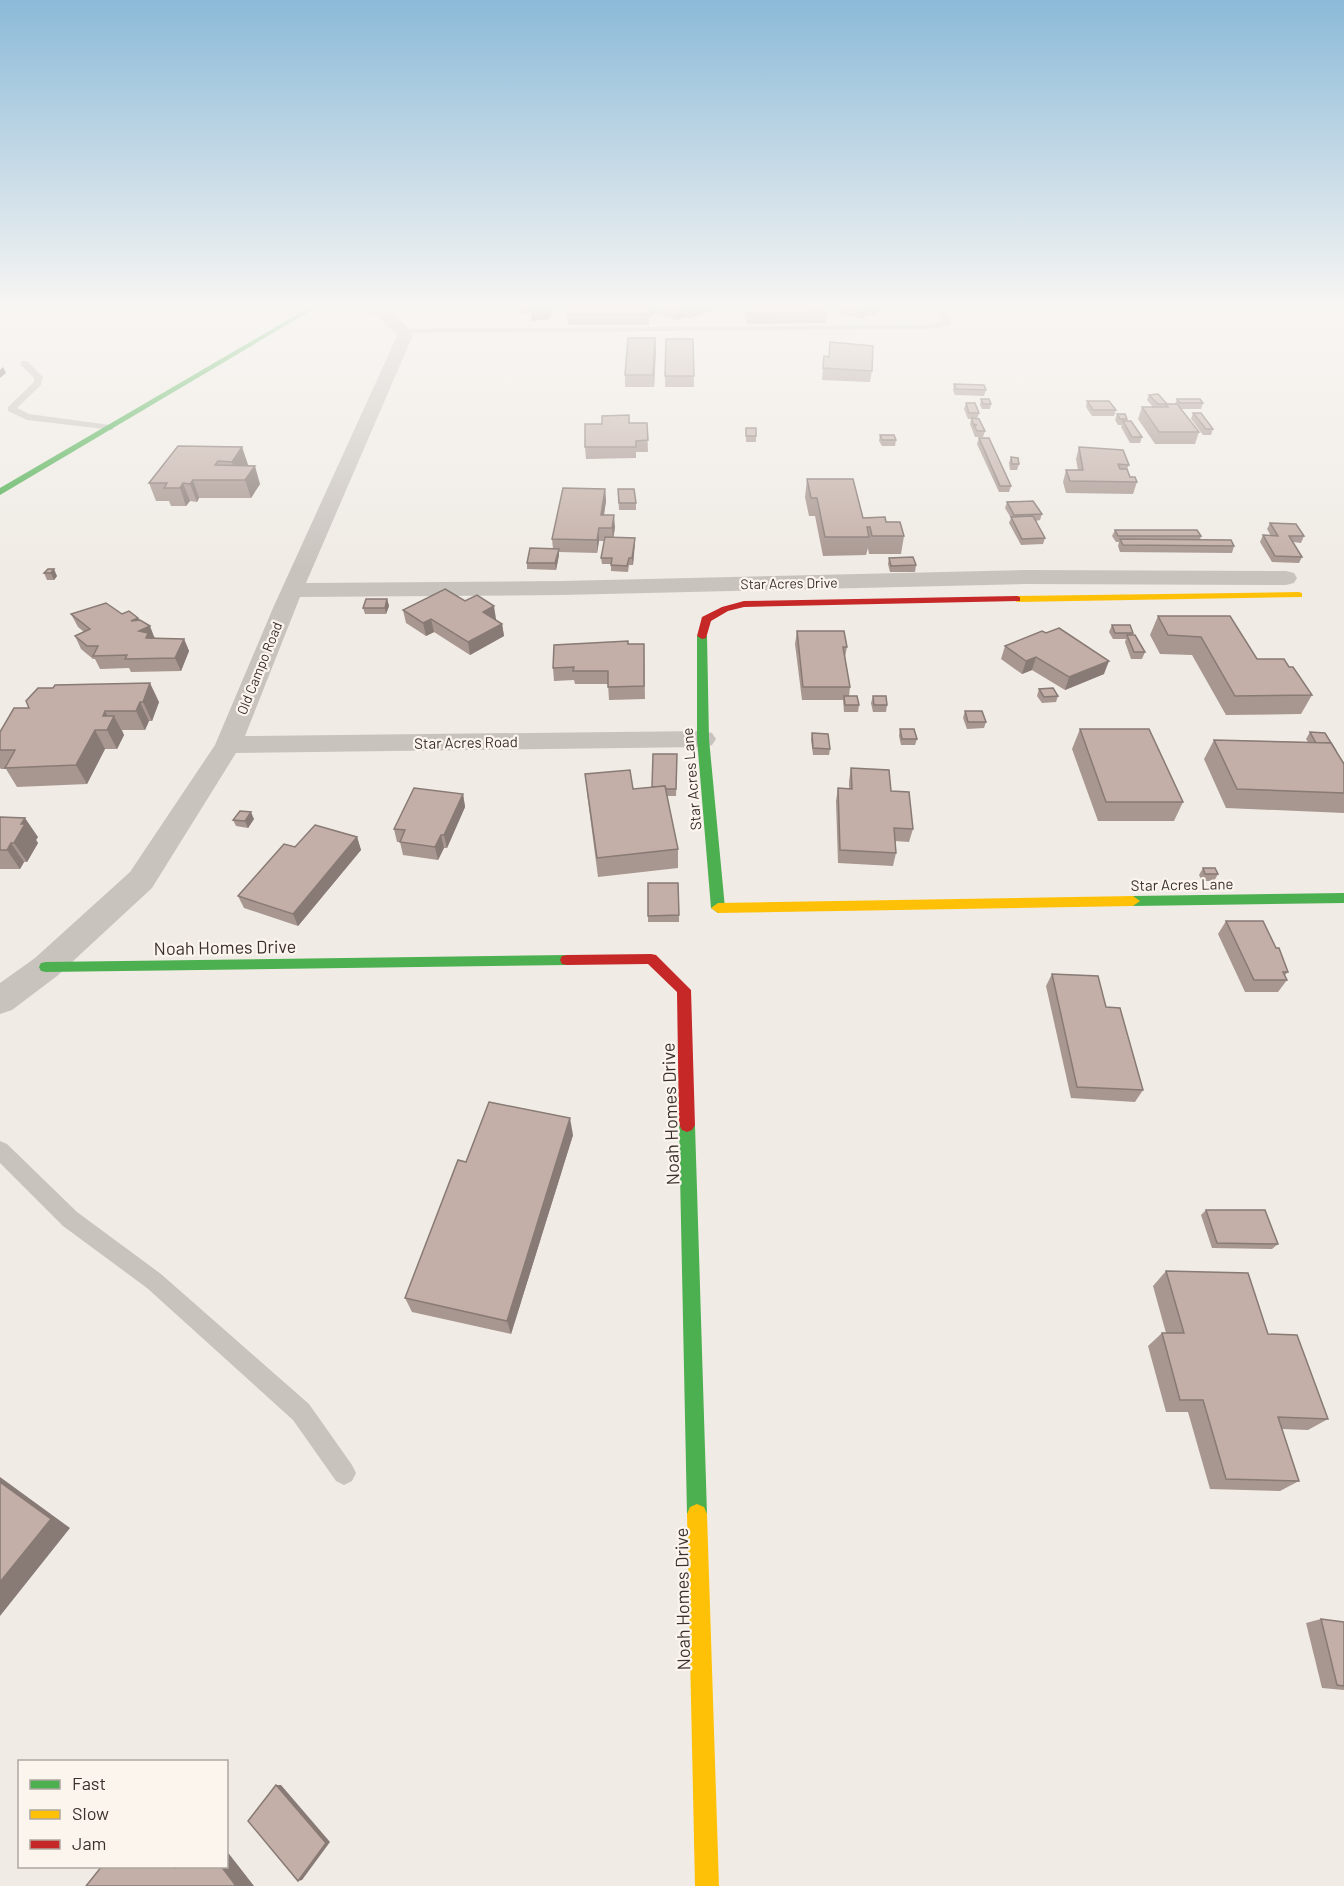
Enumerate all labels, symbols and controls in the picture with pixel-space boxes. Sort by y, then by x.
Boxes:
street label: Star Acres Drive [740,574,838,592]
street label: Old Campo Road [233,619,285,717]
street label: Star Acres Lane [678,727,704,831]
street label: Star Acres Road [414,732,518,752]
street label: Star Acres Lane [1131,874,1233,894]
street label: Noah Homes Drive [154,935,296,959]
street label: Noah Homes Drive [657,1042,683,1186]
street label: Noah Homes Drive [670,1528,694,1670]
legend [18,1760,228,1868]
text: Fast [72,1772,106,1794]
text: Slow [72,1802,109,1824]
text: Jam [72,1832,106,1854]

